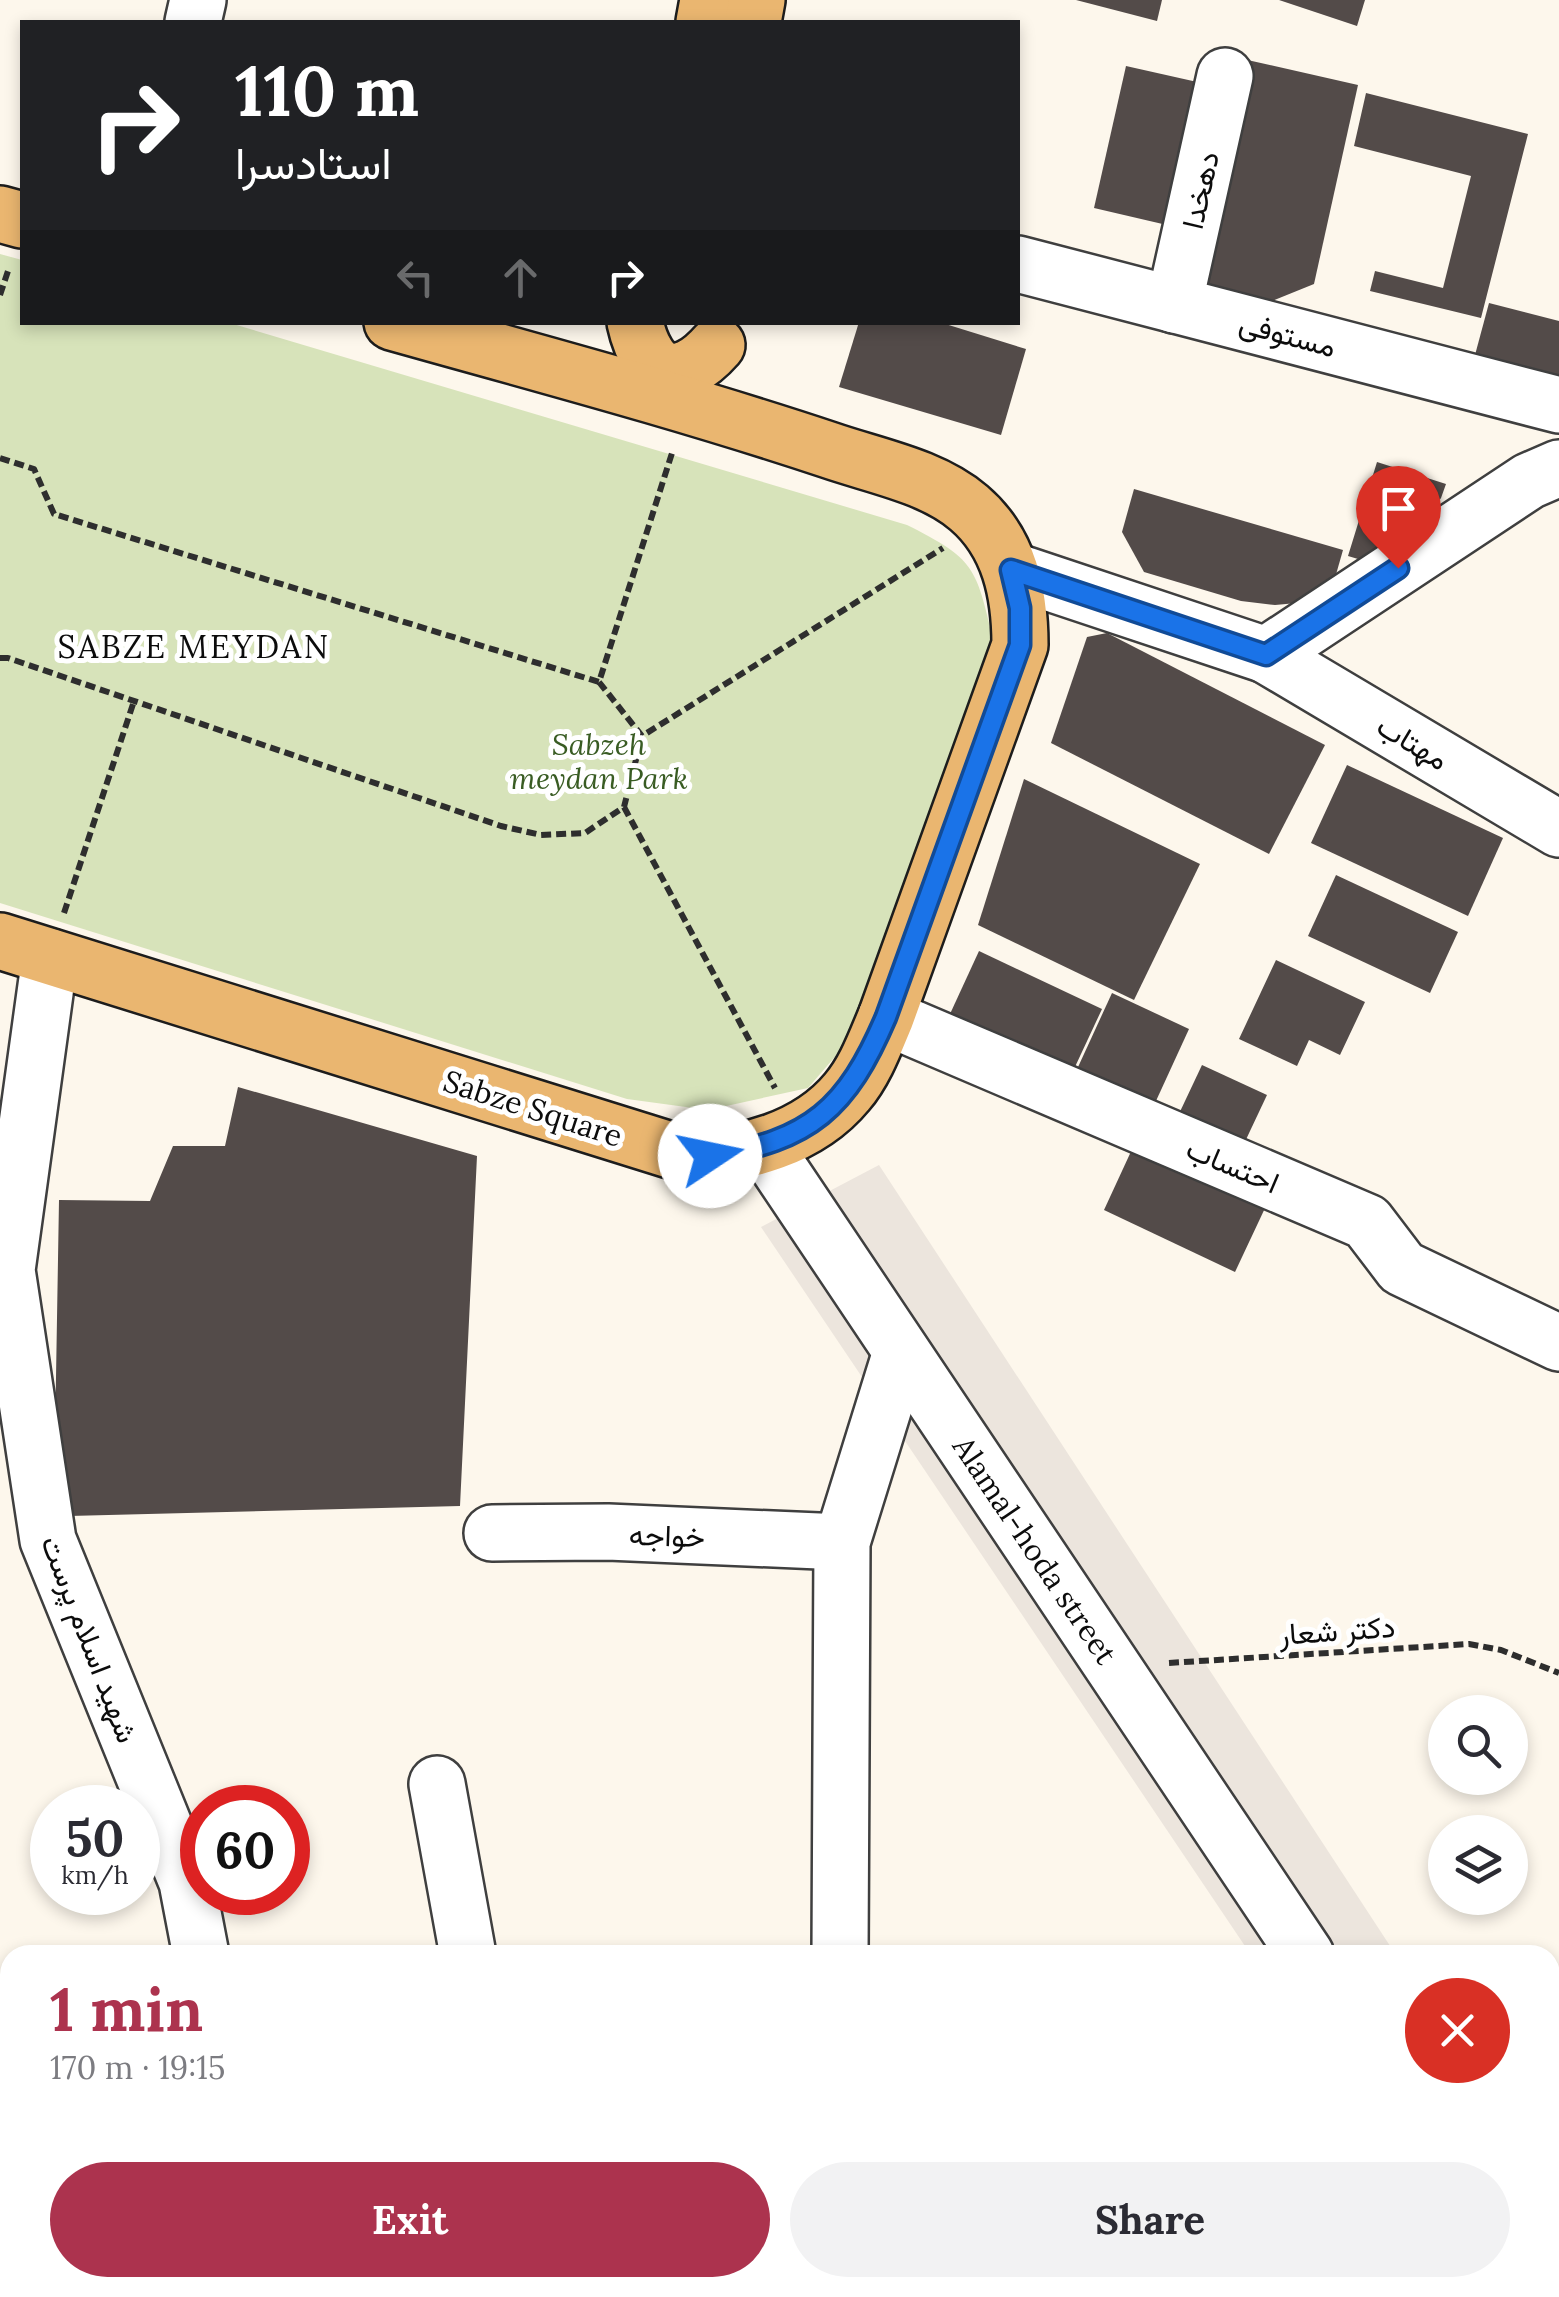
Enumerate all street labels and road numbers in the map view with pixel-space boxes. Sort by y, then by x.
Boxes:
street label: دهخدا [1173,147,1227,233]
street label: مستوفی [1235,303,1341,365]
street label: مهتاب [1370,706,1456,778]
street label: Sabze Square [439,1061,627,1155]
street label: احتساب [1181,1129,1285,1201]
street label: Alamal-hoda street [944,1428,1125,1671]
street label: خواجه [628,1515,706,1555]
street label: شهید اسلام پرست [31,1530,147,1749]
street label: دکتر شعار [1277,1607,1396,1653]

